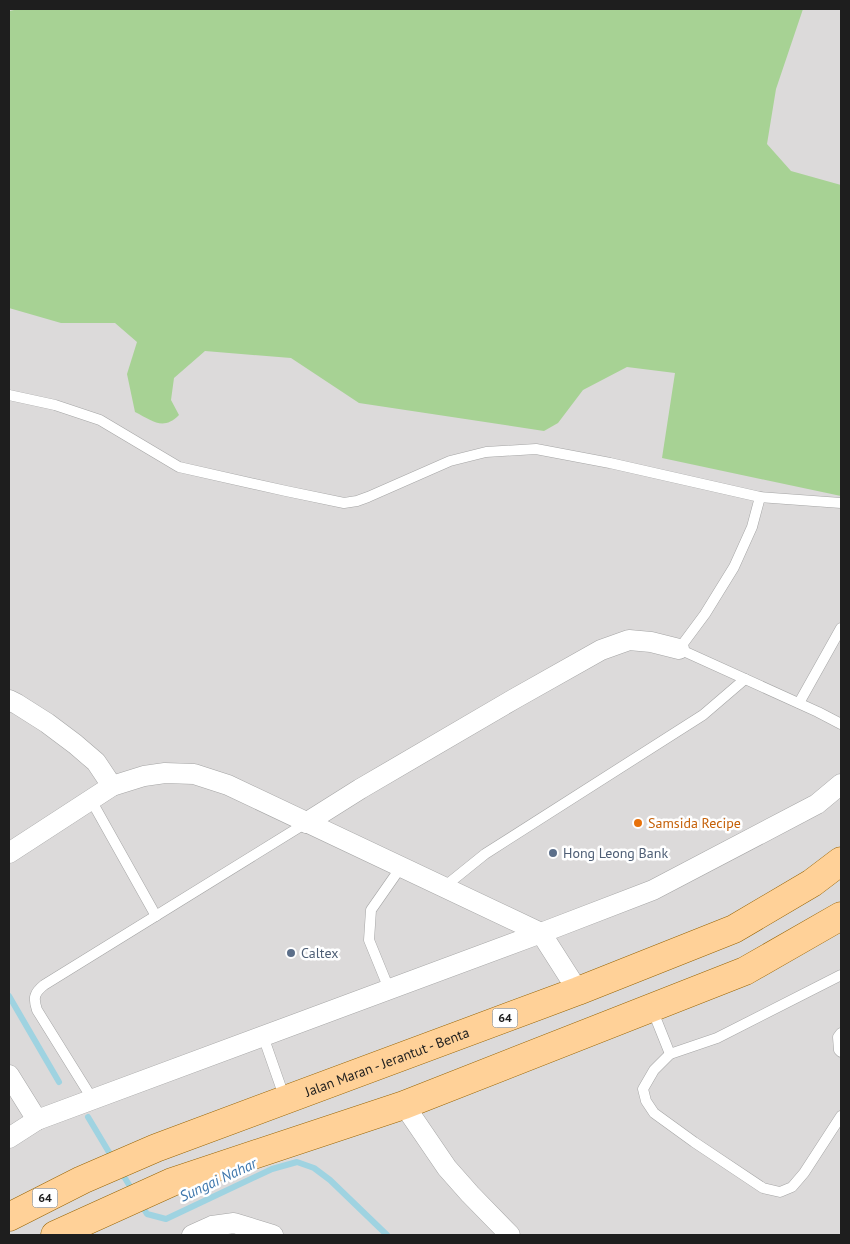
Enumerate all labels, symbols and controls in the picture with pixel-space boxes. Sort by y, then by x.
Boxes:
place label: Samsida Recipe [648,814,741,832]
marker: Samsida Recipe [632,817,644,829]
place label: Hong Leong Bank [563,844,668,862]
marker: Hong Leong Bank [547,847,559,859]
place label: Caltex [301,944,338,962]
marker: Caltex [285,947,297,959]
road number: 64 [492,1008,518,1028]
street label: Jalan Maran - Jerantut - Benta [302,1023,472,1101]
water label: Sungai Nahar [176,1153,260,1206]
road number: 64 [32,1188,58,1208]

